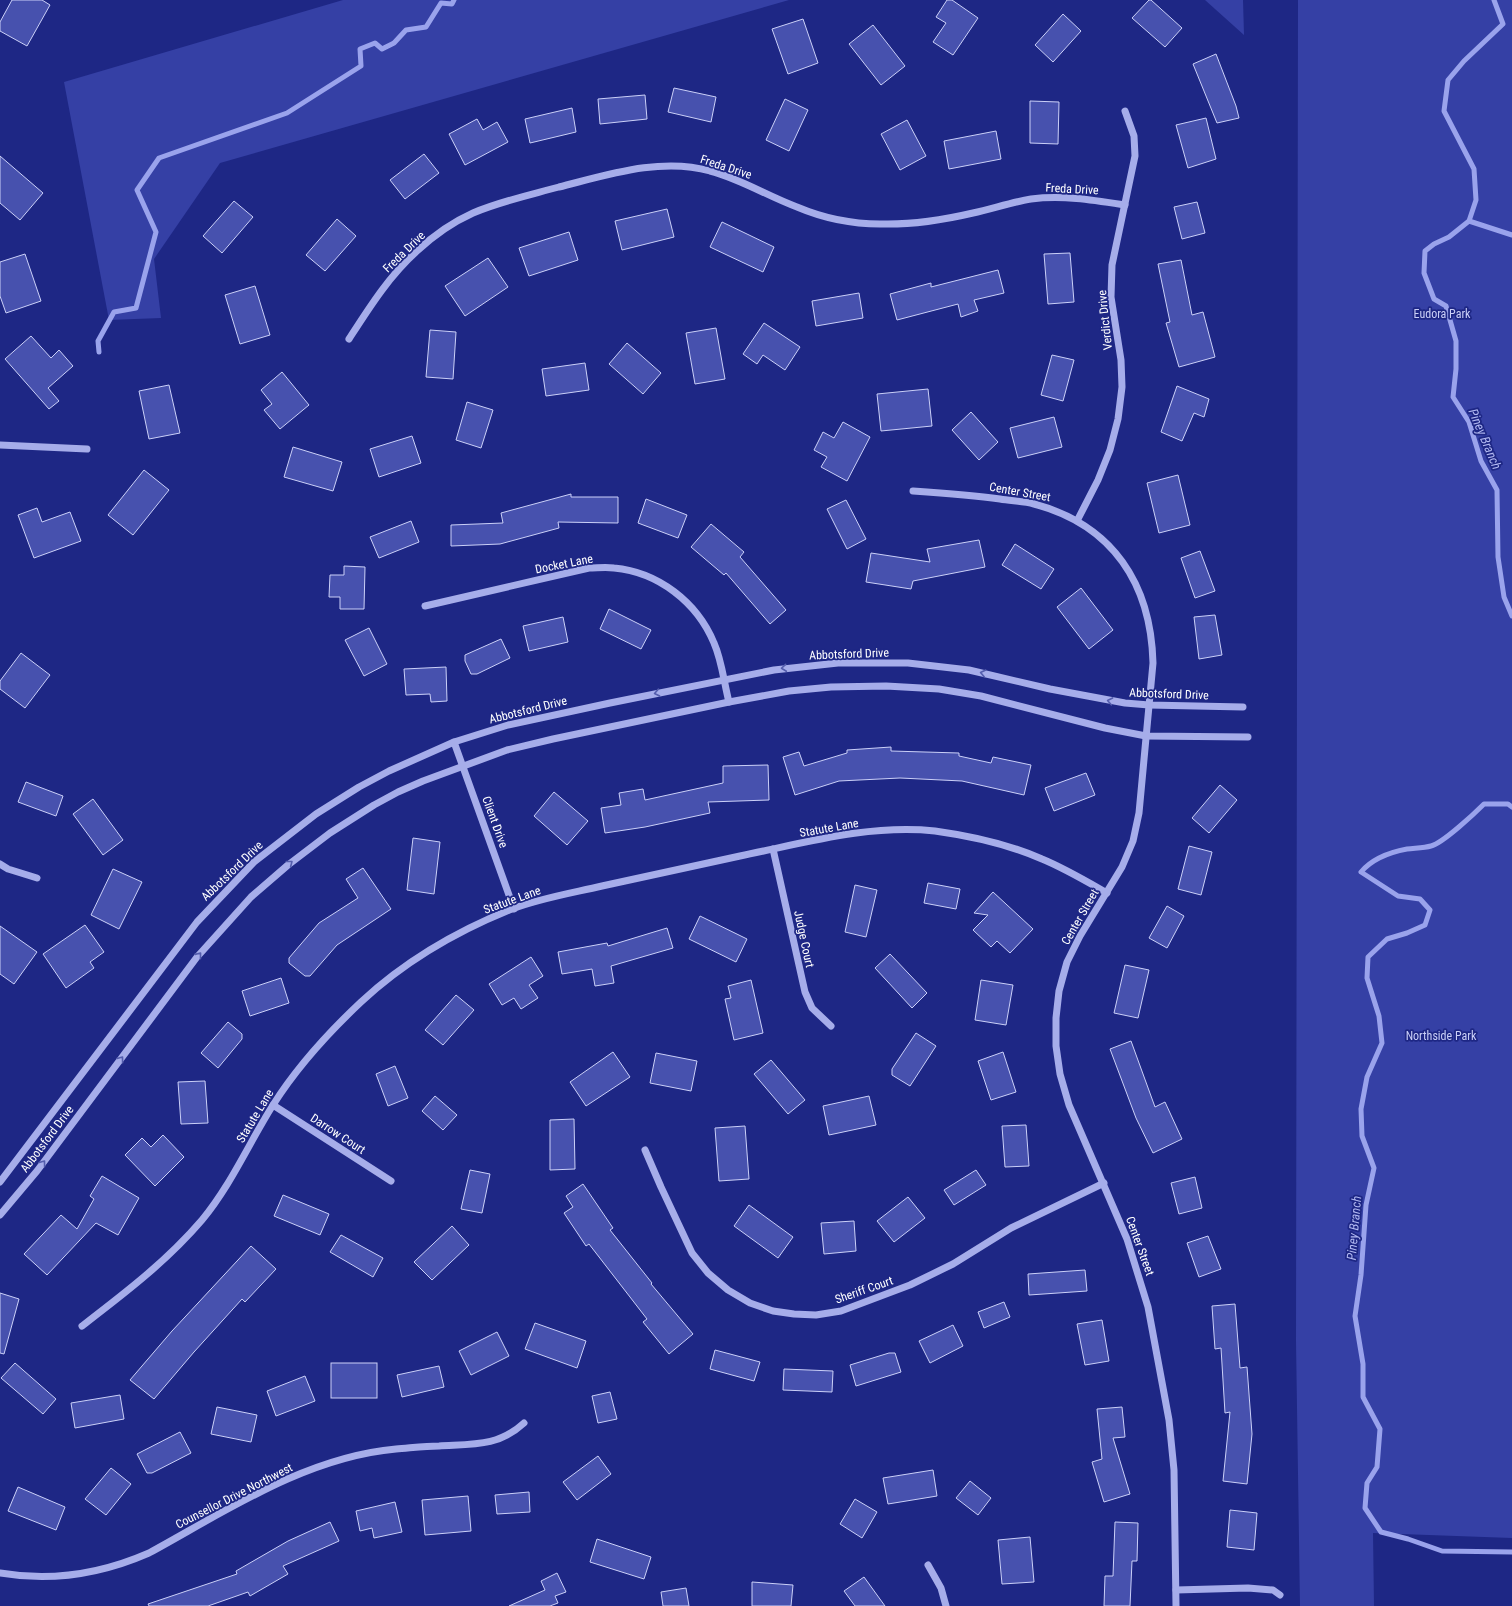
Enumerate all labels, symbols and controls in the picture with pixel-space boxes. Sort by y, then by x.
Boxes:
street label: Freda Drive [699,152,754,182]
street label: Freda Drive [1045,181,1099,197]
street label: Freda Drive [380,228,428,276]
street label: Verdict Drive [1095,289,1115,351]
park label: Eudora Park [1414,307,1471,321]
water label: Piney Branch [1465,406,1505,472]
street label: Center Street [988,480,1052,504]
street label: Docket Lane [534,551,594,576]
street label: Abbotsford Drive [809,646,889,662]
one-way arrow [781,664,787,673]
one-way arrow [980,670,986,678]
street label: Abbotsford Drive [1129,686,1209,702]
one-way arrow [654,689,660,697]
street label: Abbotsford Drive [488,693,569,726]
one-way arrow [1107,697,1113,705]
street label: Client Drive [479,794,511,850]
street label: Statute Lane [798,816,860,840]
street label: Abbotsford Drive [198,838,266,904]
one-way arrow [286,861,293,868]
street label: Statute Lane [482,883,543,917]
street label: Center Street [1058,886,1102,947]
street label: Judge Court [791,909,817,969]
one-way arrow [194,953,201,960]
park label: Northside Park [1406,1029,1477,1043]
one-way arrow [116,1057,123,1064]
street label: Statute Lane [234,1086,277,1145]
street label: Abbotsford Drive [17,1103,77,1175]
street label: Darrow Court [308,1111,368,1157]
one-way arrow [38,1161,45,1168]
water label: Piney Branch [1344,1195,1364,1261]
street label: Center Street [1123,1214,1157,1278]
street label: Sheriff Court [833,1273,895,1306]
street label: Counsellor Drive Northwest [173,1460,295,1532]

